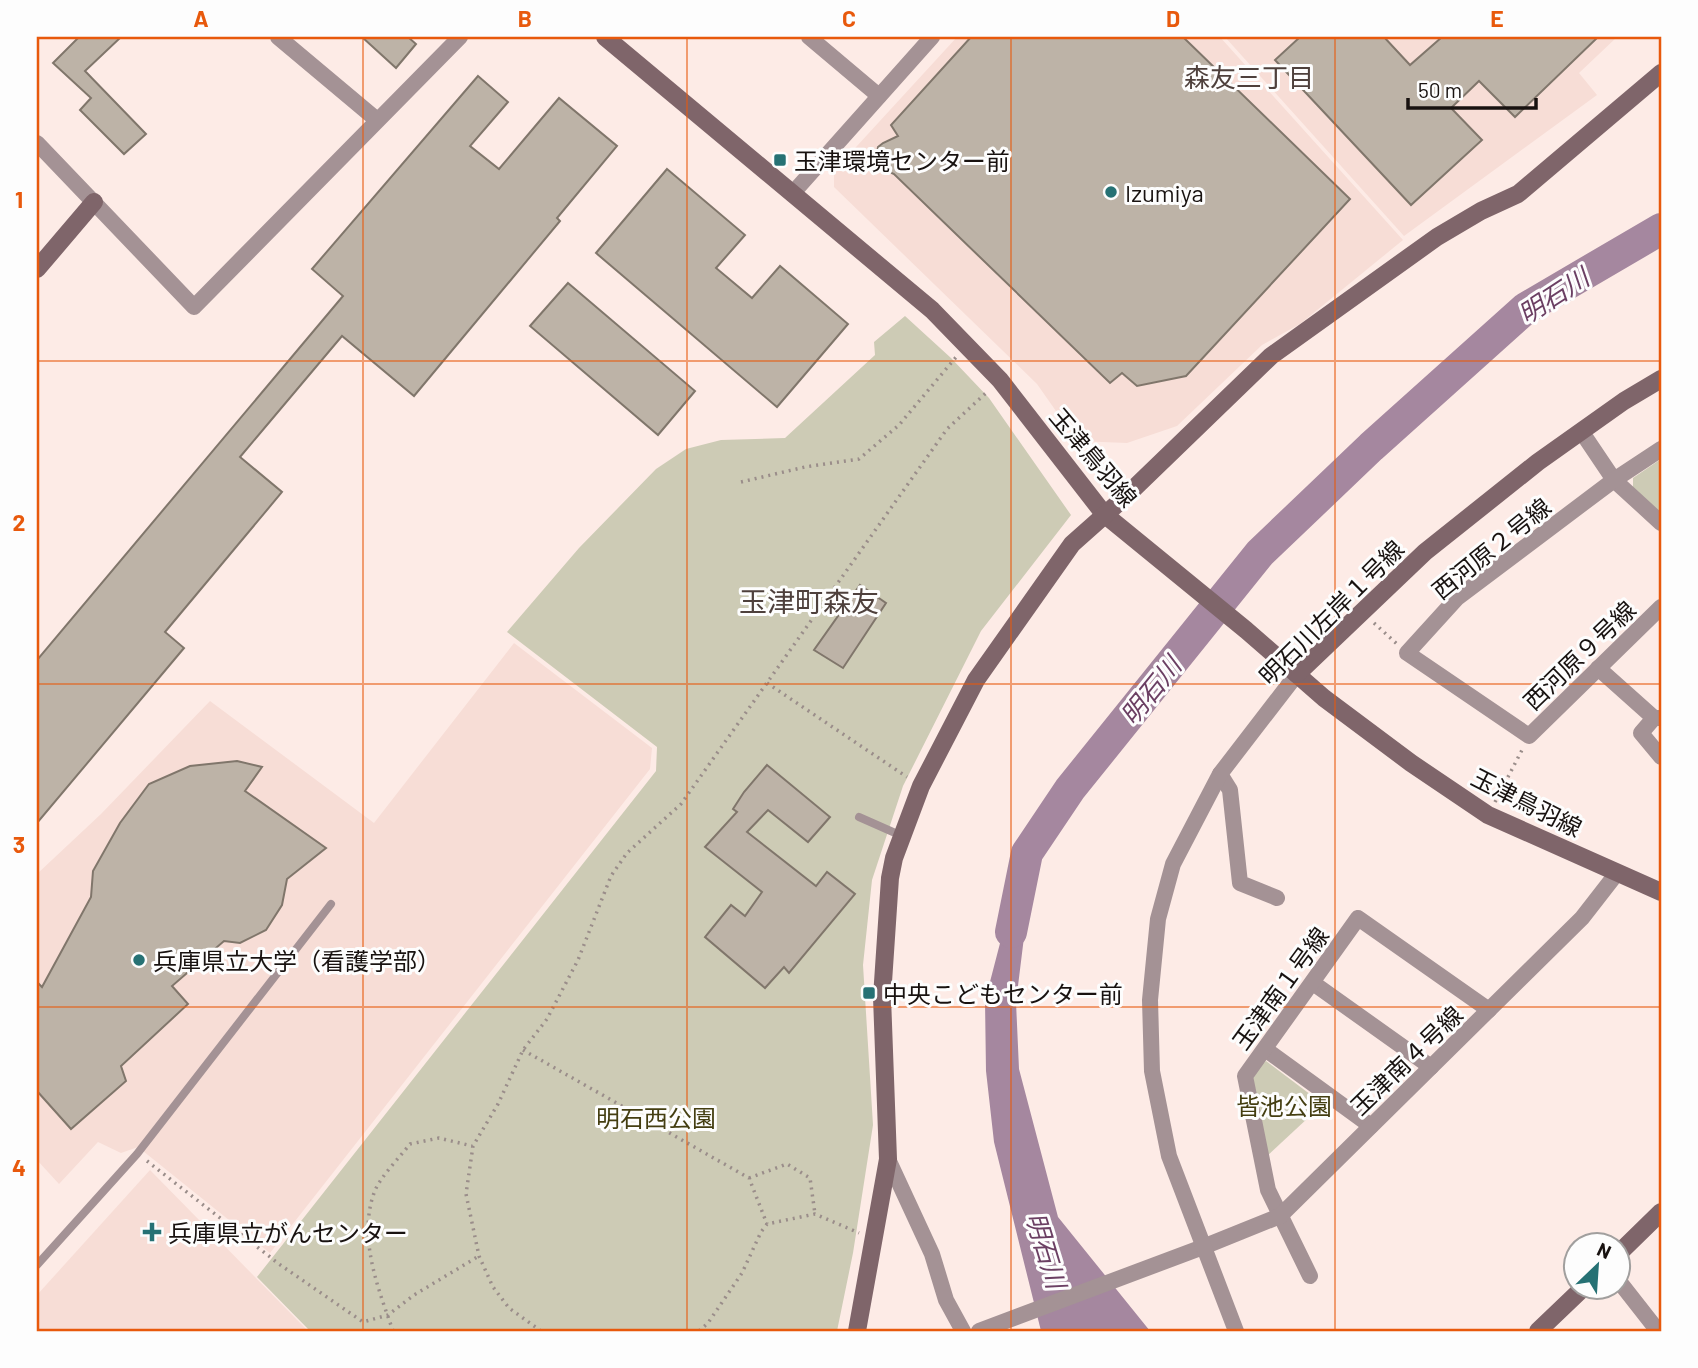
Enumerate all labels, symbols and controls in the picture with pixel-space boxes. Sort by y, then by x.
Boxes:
text: A [193,4,209,32]
text: B [518,4,532,32]
text: C [842,4,856,32]
text: D [1166,4,1180,32]
text: E [1490,4,1504,32]
district label: 森友三丁目 [1184,61,1314,92]
scale bar [1408,66,1535,110]
text: 50 m [1418,77,1462,102]
place label: 玉津環境センター前 [794,146,1010,175]
marker: 玉津環境センター前 [772,152,788,168]
place label: Izumiya [1125,178,1204,207]
marker: Izumiya [1103,184,1119,200]
text: 1 [15,185,23,213]
water label: 明石川 [1512,259,1597,329]
street label: 玉津鳥羽線 [1044,402,1144,512]
street label: 西河原２号線 [1426,491,1556,605]
text: 2 [13,508,25,536]
street label: 明石川左岸１号線 [1253,534,1409,690]
district label: 玉津町森友 [739,584,879,618]
street label: 西河原９号線 [1517,595,1641,715]
water label: 明石川 [1113,648,1188,730]
street label: 玉津鳥羽線 [1467,762,1587,842]
text: 3 [13,830,25,858]
street label: 玉津南１号線 [1226,921,1334,1055]
place label: 兵庫県立大学（看護学部） [153,946,441,975]
marker: 兵庫県立大学（看護学部） [131,952,147,968]
place label: 中央こどもセンター前 [883,979,1123,1008]
marker: 中央こどもセンター前 [861,985,877,1001]
street label: 玉津南４号線 [1344,1000,1468,1120]
park label: 皆池公園 [1236,1091,1332,1120]
park label: 明石西公園 [596,1103,716,1132]
text: 4 [12,1153,26,1181]
water label: 明石川 [1021,1208,1074,1295]
place label: 兵庫県立がんセンター [168,1218,408,1247]
marker: 兵庫県立がんセンター [142,1222,162,1242]
north arrow [1562,1232,1632,1302]
text: N [1594,1237,1615,1263]

